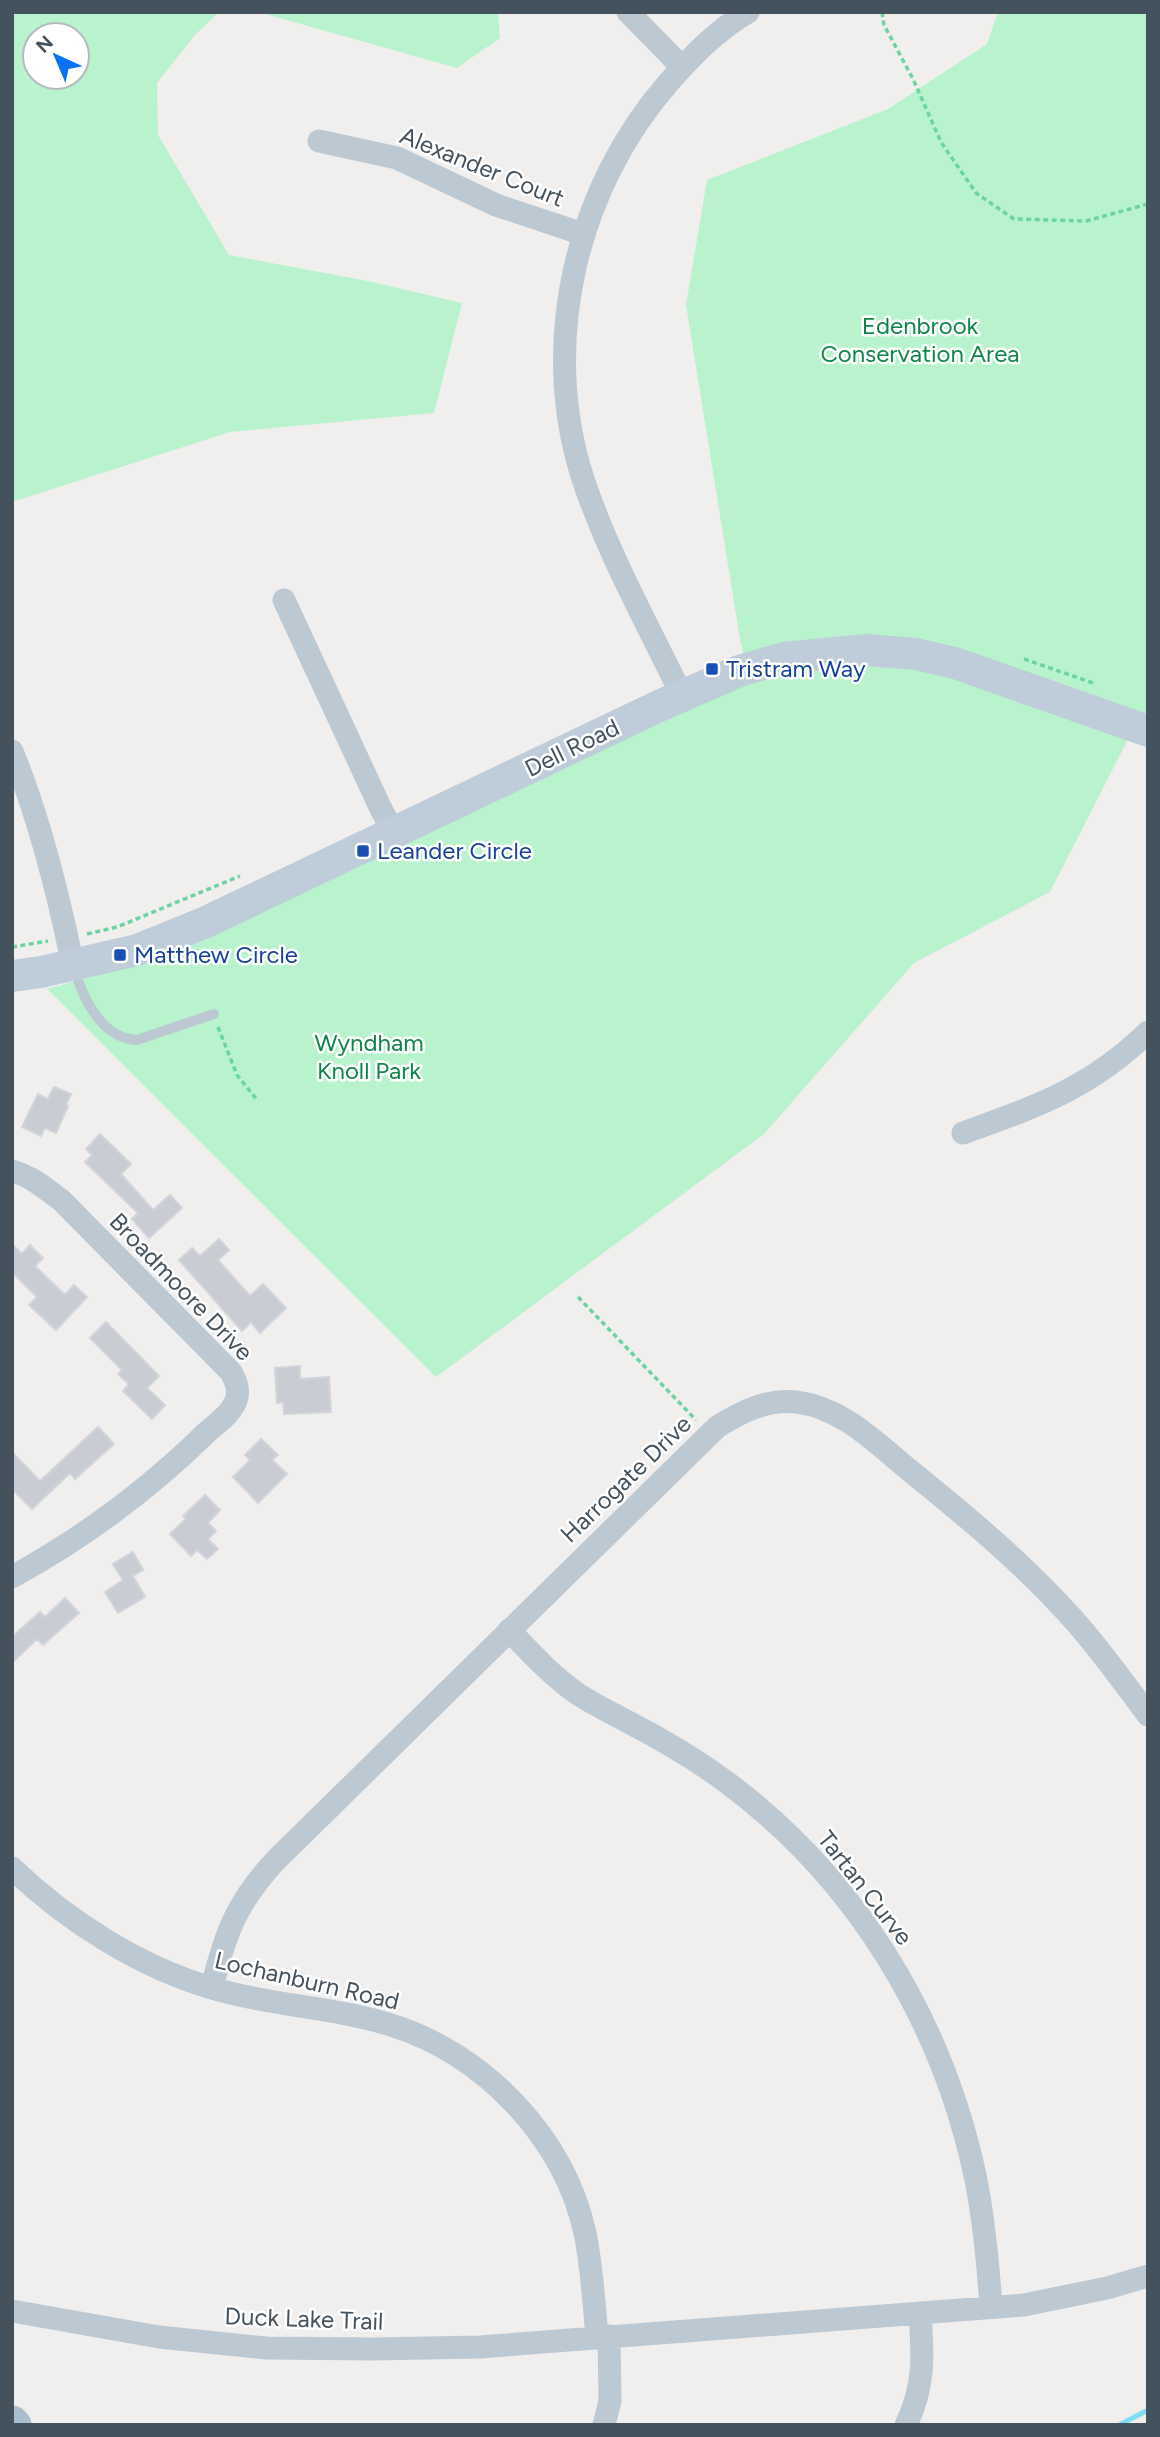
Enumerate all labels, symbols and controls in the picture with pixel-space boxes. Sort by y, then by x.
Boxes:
north arrow [21,21,91,91]
text: N [31,31,58,58]
street label: Alexander Court [396,120,568,213]
park label: Edenbrook Conservation Area [820,311,1020,368]
place label: Tristram Way [726,654,866,683]
marker: Tristram Way [704,661,720,677]
street label: Dell Road [520,712,624,783]
place label: Leander Circle [377,836,532,865]
marker: Leander Circle [355,843,371,859]
place label: Matthew Circle [134,940,298,969]
marker: Matthew Circle [112,947,128,963]
park label: Wyndham Knoll Park [314,1028,424,1085]
street label: Broadmoore Drive [104,1207,259,1366]
street label: Harrogate Drive [554,1409,697,1548]
street label: Tartan Curve [812,1825,919,1951]
street label: Lochanburn Road [212,1945,402,2016]
street label: Duck Lake Trail [224,2301,384,2336]

